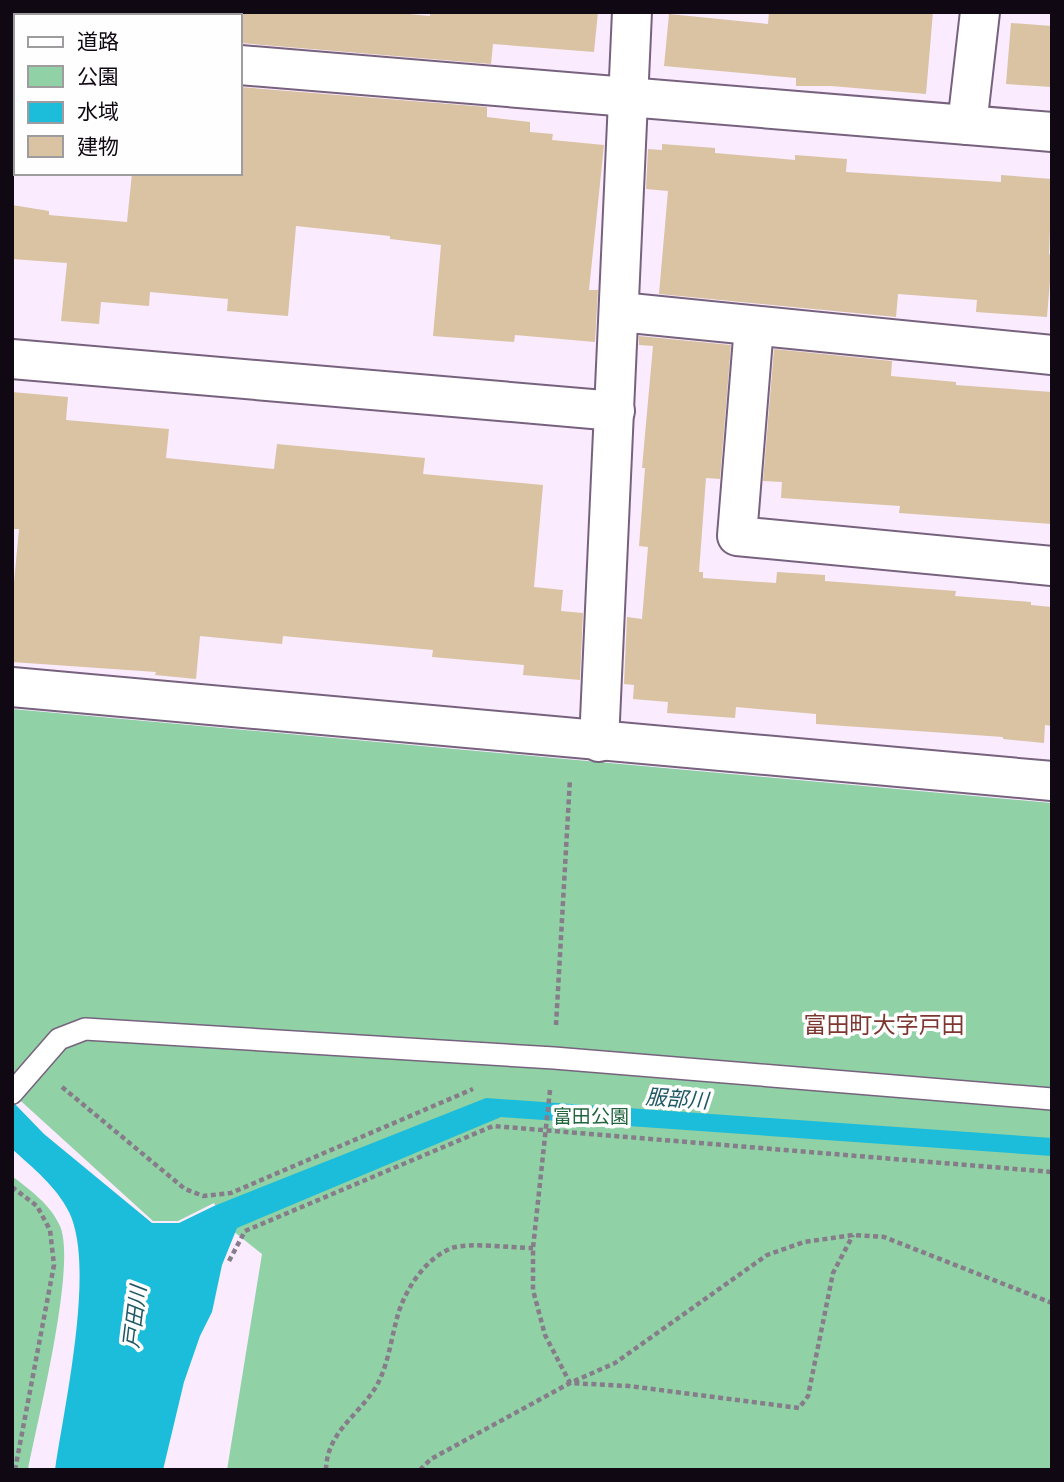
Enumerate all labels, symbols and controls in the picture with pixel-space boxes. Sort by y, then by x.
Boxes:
legend [14,14,242,175]
text: 道路 [77,30,119,57]
text: 公園 [77,65,119,92]
text: 水域 [77,100,119,127]
text: 建物 [77,135,119,162]
district label: 富田町大字戸田 [804,1013,965,1042]
water label: 服部川 [645,1085,711,1116]
park label: 富田公園 [553,1106,629,1130]
water label: 戸田川 [119,1282,154,1350]

